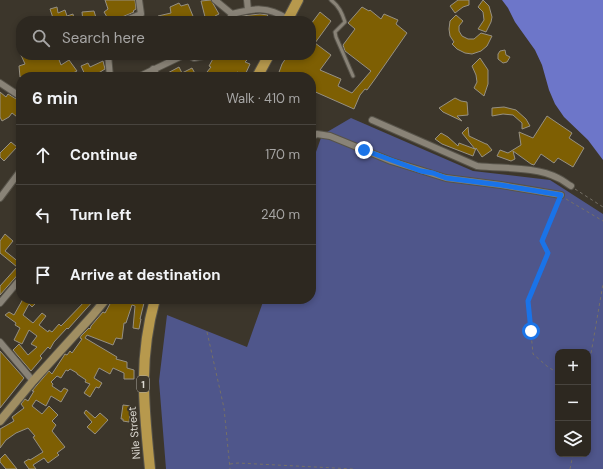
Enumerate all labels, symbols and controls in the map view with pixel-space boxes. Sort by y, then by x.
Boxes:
search box [16,16,316,60]
icon: search [30,27,52,49]
text: Search here [62,28,145,48]
text: 6 min [32,87,78,109]
text: Walk · 410 m [226,90,300,107]
route end [355,141,373,159]
icon: ahead [32,144,54,166]
text: Continue [70,145,138,165]
text: 170 m [265,146,300,163]
icon: left [32,204,54,226]
text: Turn left [70,205,131,225]
text: 240 m [261,206,300,223]
icon: arrive [32,264,54,286]
text: Arrive at destination [70,265,221,285]
route start [522,322,540,340]
map controls [555,349,591,457]
button: + [555,349,591,385]
road number: 1 [137,376,149,392]
button: − [555,385,591,421]
street label: Nile Street [125,406,143,460]
button: layers [555,421,591,457]

